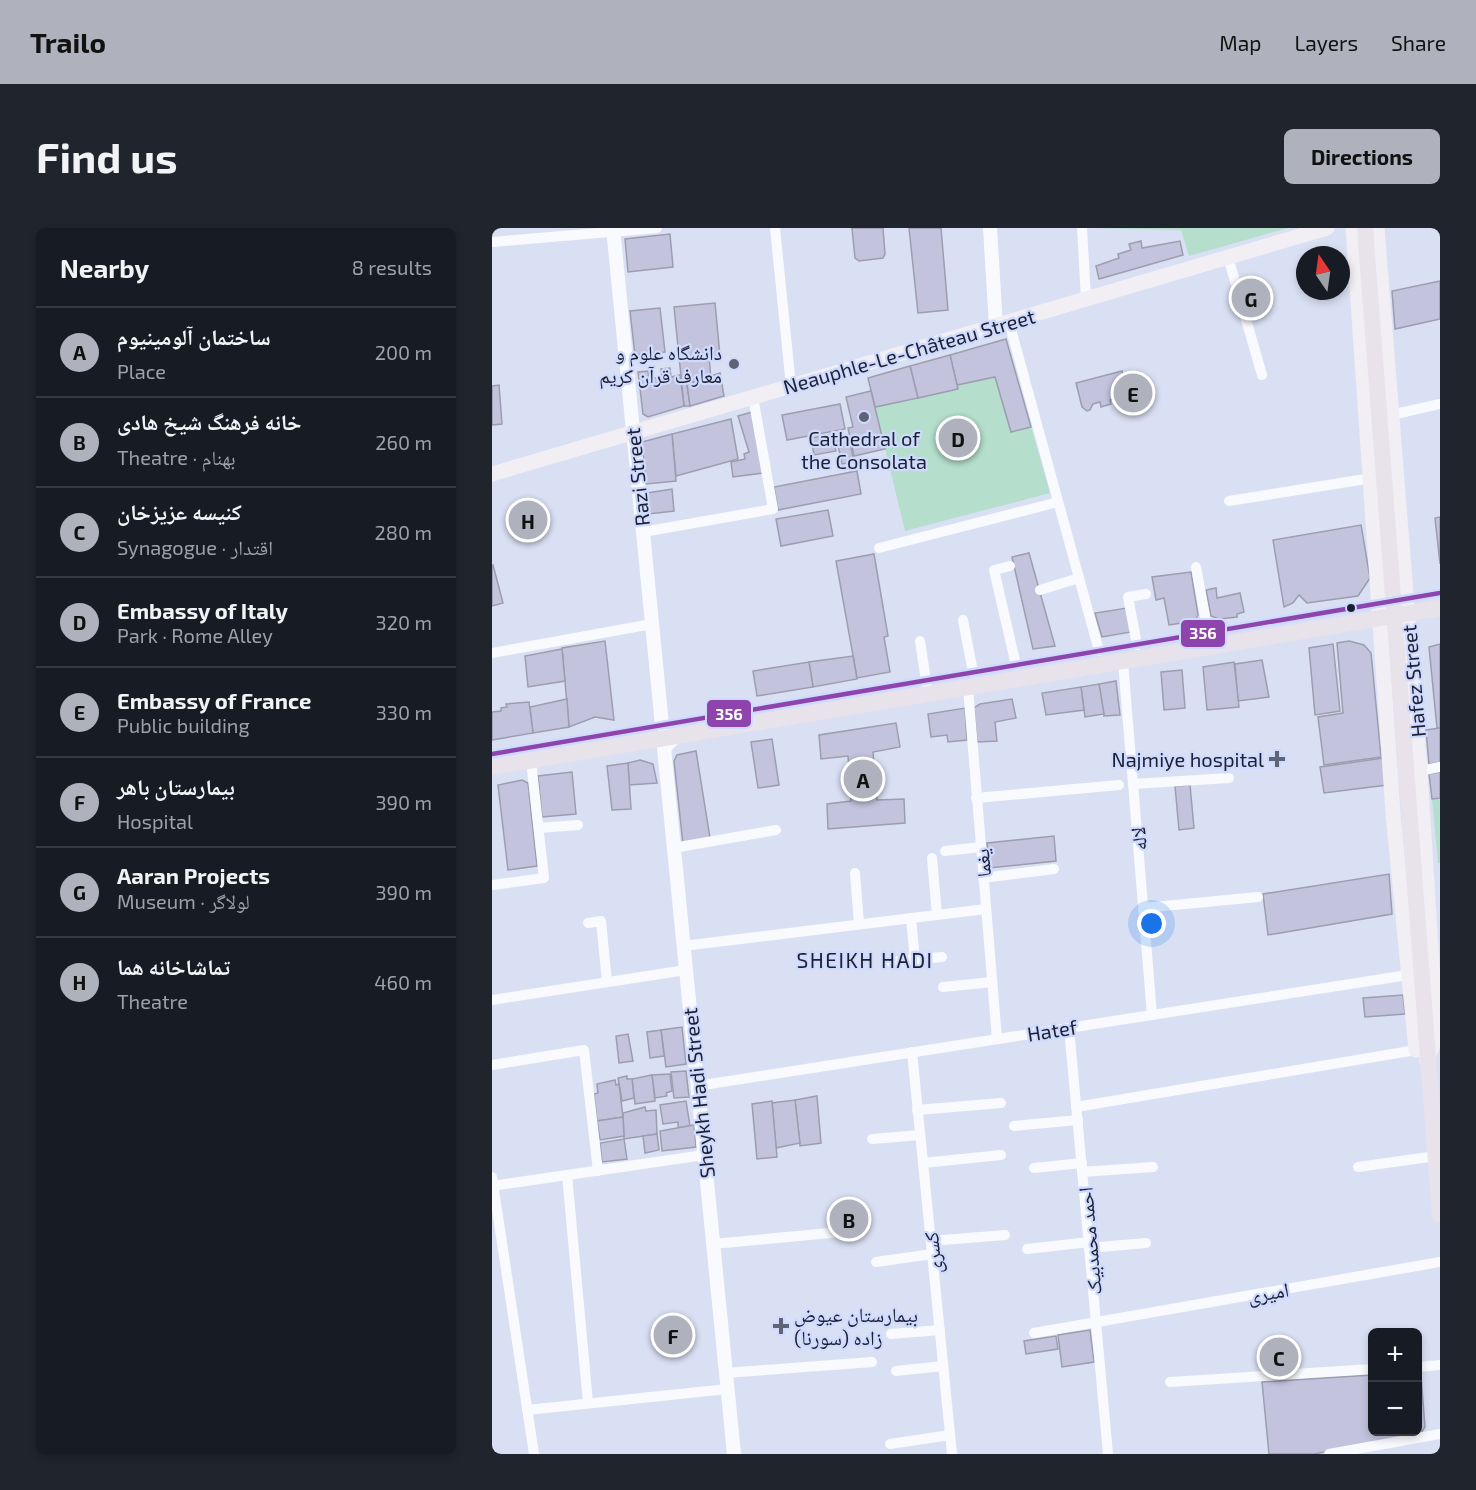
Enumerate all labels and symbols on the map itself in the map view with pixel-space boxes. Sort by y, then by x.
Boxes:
north arrow [1296,246,1350,300]
pin: G [1232,276,1270,320]
street label: Neauphle-Le-Château Street [780,303,1038,398]
place label: دانشگاه علوم و معارف قرآن کریم [599,340,722,390]
marker: دانشگاه علوم و معارف قرآن کریم [727,357,741,371]
pin: E [1114,370,1152,416]
marker: Cathedral of the Consolata [857,410,871,424]
pin: D [938,416,978,460]
street label: Razi Street [620,426,654,527]
place label: Cathedral of the Consolata [801,426,927,473]
pin: H [508,498,548,542]
unlabelled marker [1345,602,1357,614]
line badge: 356 [1180,619,1226,648]
text: 356 [1189,623,1217,642]
street label: Hafez Street [1396,623,1430,738]
line badge: 356 [706,699,752,728]
text: 356 [715,704,743,723]
place label: Najmiye hospital [1112,747,1264,771]
marker: Najmiye hospital [1268,750,1286,768]
pin: A [844,756,883,802]
street label: لاله [1125,826,1151,852]
street label: یغما [969,848,996,878]
your location [1137,909,1166,938]
district label: SHEIKH HADI [796,947,934,972]
street label: Sheykh Hadi Street [677,1006,719,1179]
street label: Hatef [1025,1014,1079,1046]
street label: احمد محمدبیک [1072,1186,1106,1296]
pin: B [830,1196,868,1242]
street label: کسری [918,1231,947,1275]
street label: امیری [1245,1277,1291,1308]
place label: بیمارستان عیوض زاده (سورنا) [794,1302,918,1349]
pin: F [654,1312,693,1358]
marker: بیمارستان عیوض زاده (سورنا) [772,1317,790,1335]
pin: C [1260,1334,1298,1380]

